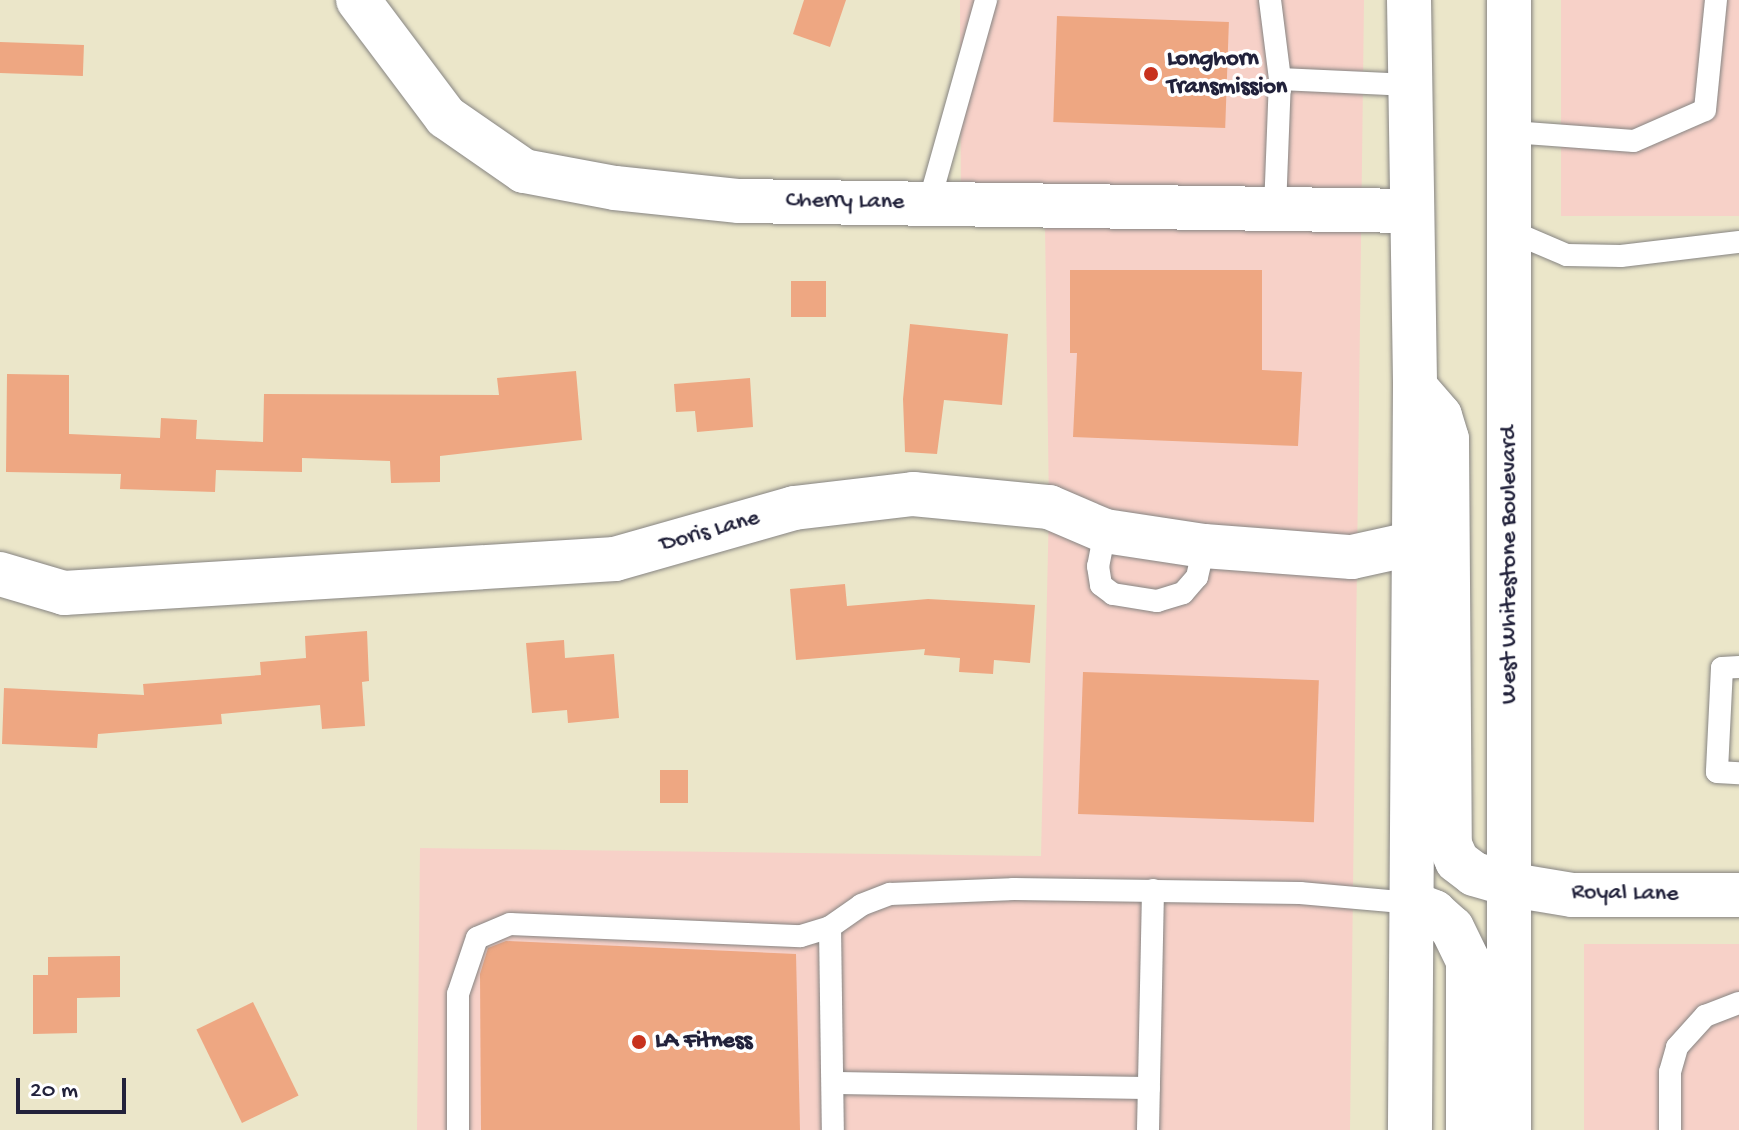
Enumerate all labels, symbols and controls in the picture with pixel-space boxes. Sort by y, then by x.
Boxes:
place label: Longhorn Transmission [1167,46,1287,102]
marker: Longhorn Transmission [1142,65,1160,83]
street label: Cherry Lane [785,187,905,217]
street label: West Whitestone Boulevard [1496,426,1524,704]
street label: Doris Lane [657,504,763,560]
street label: Royal Lane [1571,879,1679,909]
place label: LA Fitness [655,1028,752,1056]
marker: LA Fitness [630,1033,648,1051]
scale bar [20,1062,130,1112]
text: 20 m [30,1077,78,1106]

